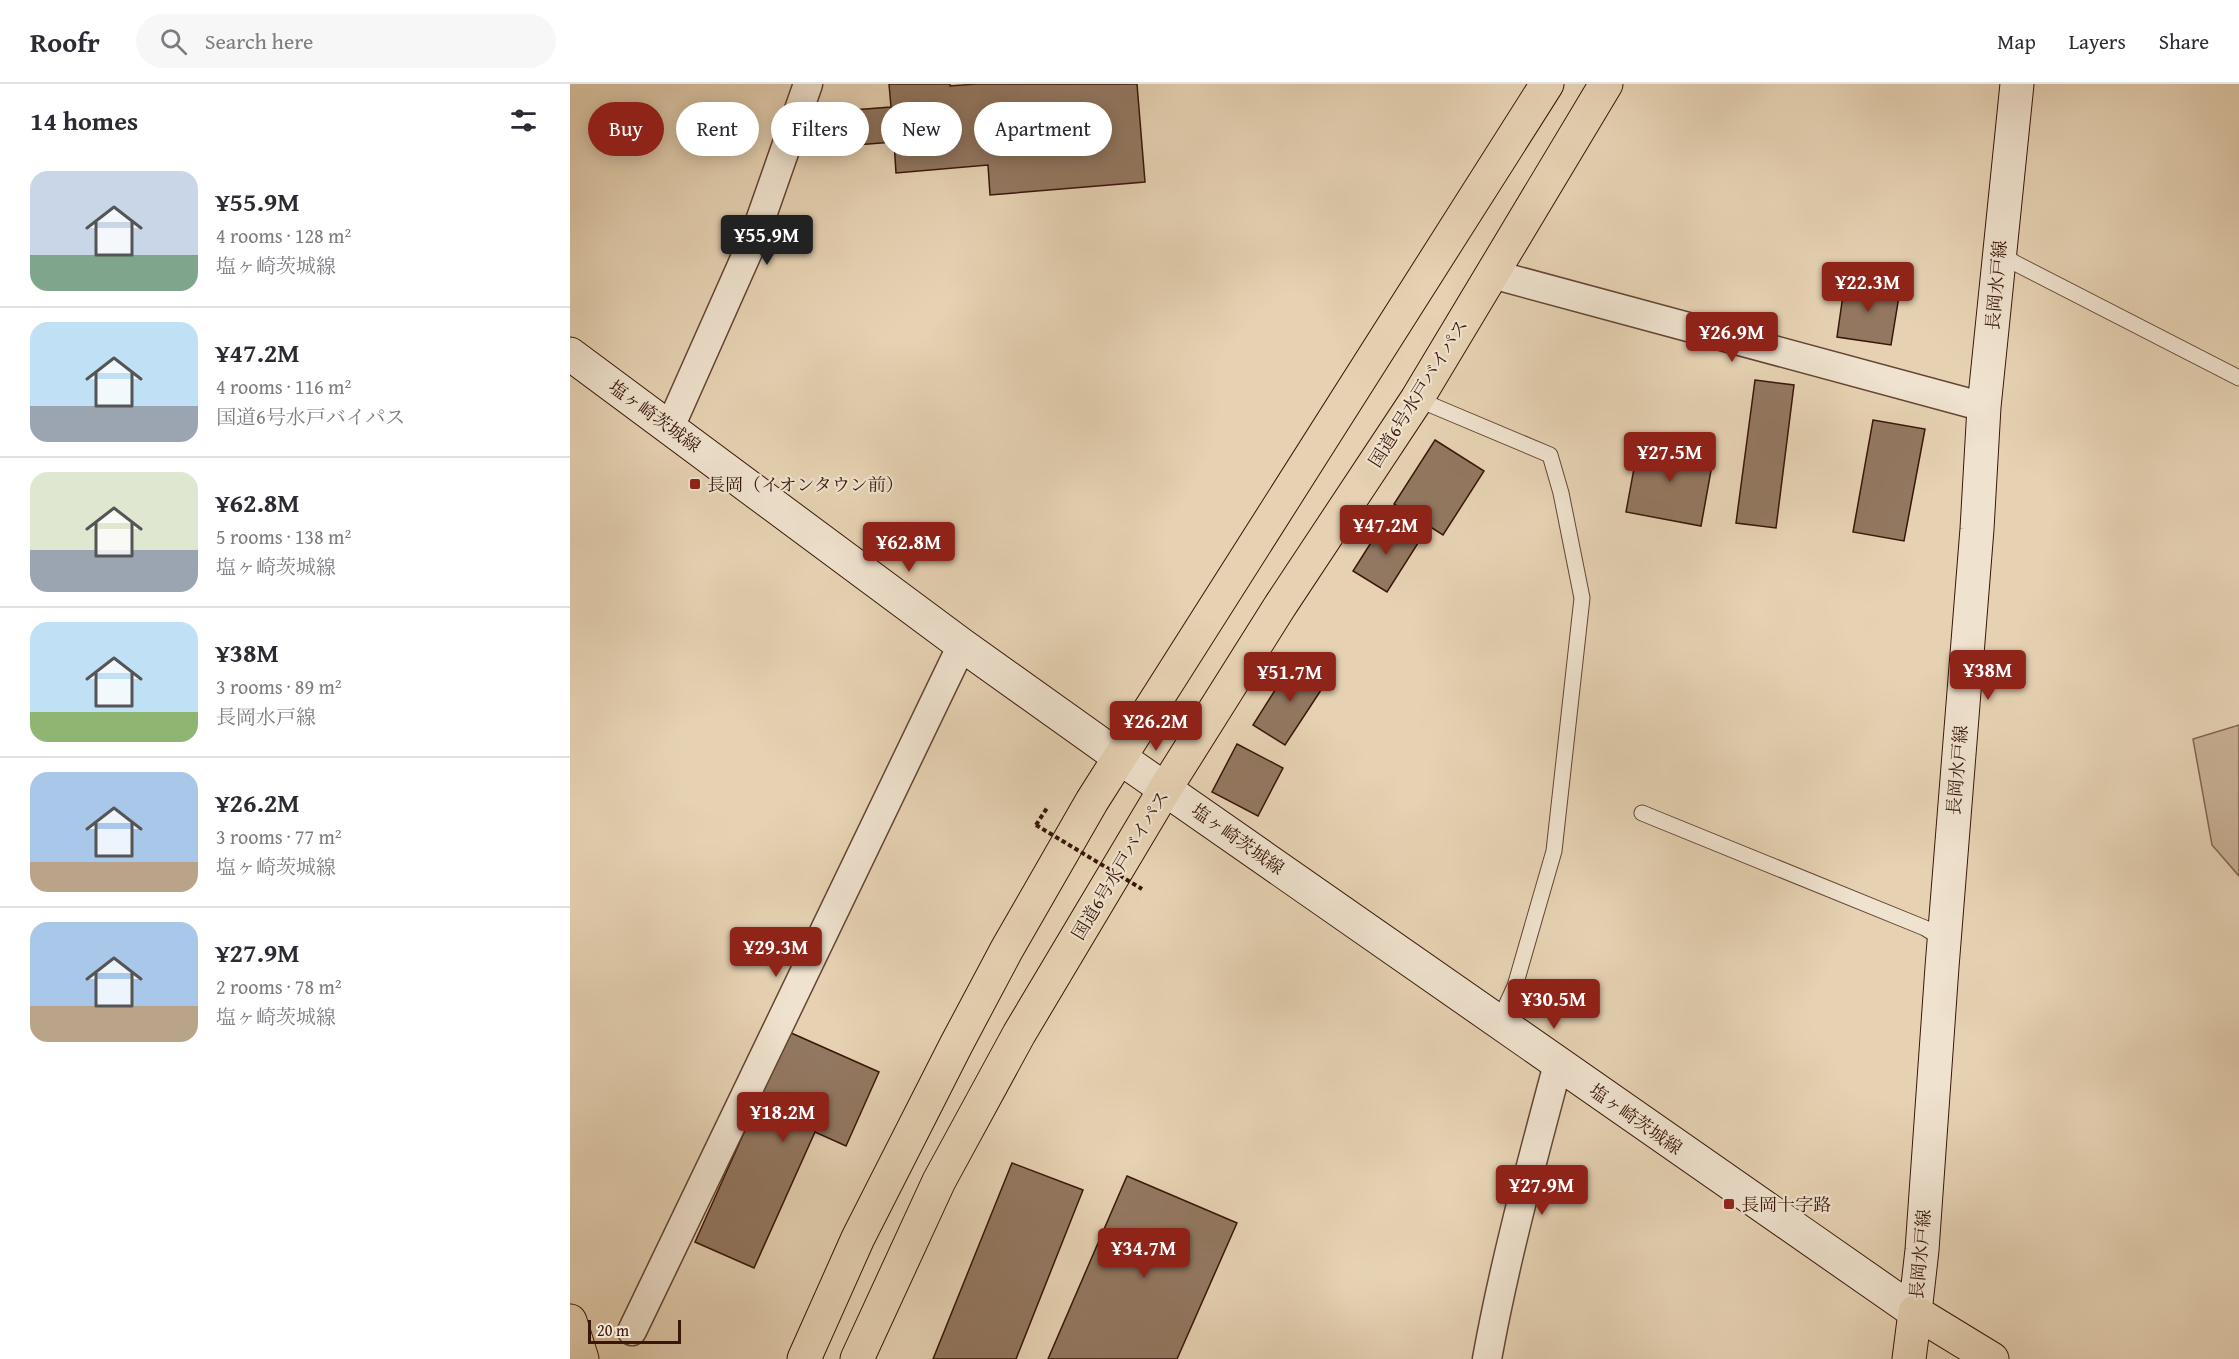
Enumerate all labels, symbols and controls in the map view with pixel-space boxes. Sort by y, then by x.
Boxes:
search box [136,14,556,68]
text: Roofr [30,21,100,62]
icon: search [157,25,190,58]
text: Search here [205,25,313,57]
text: Map [1997,26,2036,57]
text: Layers [2069,26,2126,57]
text: Share [2159,26,2209,57]
text: 14 homes [30,101,138,140]
chip: Buy [588,102,664,156]
chip: Rent [676,102,759,156]
chip: Filters [771,102,869,156]
chip: New [881,102,962,156]
chip: Apartment [974,102,1112,156]
icon: filters [507,104,540,137]
text: ¥55.9M [216,182,300,221]
icon: home [78,195,150,267]
pin: ¥55.9M [718,215,816,266]
text: ¥55.9M [735,220,799,249]
text: 4 rooms · 128 m² [216,221,351,250]
street label: 長岡水戸線 [1979,239,2013,331]
text: 塩ヶ崎茨城線 [216,251,336,280]
pin: ¥22.3M [1819,262,1917,313]
text: ¥22.3M [1836,267,1900,296]
pin: ¥26.9M [1683,312,1781,363]
street label: 国道6号水戸バイパス [1361,314,1475,472]
text: ¥26.9M [1700,317,1764,346]
text: ¥47.2M [216,333,300,372]
icon: home [78,346,150,418]
text: 4 rooms · 116 m² [216,372,351,401]
street label: 塩ヶ崎茨城線 [603,373,707,459]
text: 国道6号水戸バイパス [216,402,405,431]
pin: ¥27.5M [1621,432,1719,483]
text: ¥27.5M [1638,437,1702,466]
place label: 長岡（イオンタウン前） [707,471,904,498]
marker: 長岡（イオンタウン前） [688,477,702,491]
text: ¥62.8M [216,483,300,522]
icon: home [78,496,150,568]
pin: ¥47.2M [1337,505,1435,556]
text: ¥47.2M [1354,510,1418,539]
text: 5 rooms · 138 m² [216,522,351,551]
pin: ¥62.8M [860,522,958,573]
text: ¥62.8M [877,527,941,556]
text: 塩ヶ崎茨城線 [216,552,336,581]
text: ¥38M [216,633,279,672]
icon: home [78,646,150,718]
pin: ¥38M [1952,650,2024,701]
pin: ¥51.7M [1241,652,1339,703]
text: ¥38M [1964,655,2012,684]
text: ¥51.7M [1258,657,1322,686]
text: 3 rooms · 89 m² [216,672,342,701]
pin: ¥26.2M [1107,701,1205,752]
text: 長岡水戸線 [216,702,316,731]
text: ¥26.2M [1124,706,1188,735]
street label: 長岡水戸線 [1940,724,1974,816]
text: ¥26.2M [216,783,300,822]
street label: 国道6号水戸バイパス [1065,785,1175,945]
icon: home [78,796,150,868]
street label: 塩ヶ崎茨城線 [1186,797,1290,881]
text: 3 rooms · 77 m² [216,822,342,851]
text: 塩ヶ崎茨城線 [216,852,336,881]
pin: ¥29.3M [727,927,825,978]
text: ¥29.3M [744,932,808,961]
text: ¥27.9M [216,933,300,972]
icon: home [78,946,150,1018]
text: 2 rooms · 78 m² [216,972,342,1001]
pin: ¥30.5M [1505,979,1603,1030]
text: ¥30.5M [1522,984,1586,1013]
text: 塩ヶ崎茨城線 [216,1002,336,1031]
street label: 塩ヶ崎茨城線 [1584,1077,1688,1161]
pin: ¥18.2M [734,1092,832,1143]
text: ¥18.2M [751,1097,815,1126]
pin: ¥27.9M [1493,1165,1591,1216]
text: ¥27.9M [1510,1170,1574,1199]
place label: 長岡十字路 [1741,1191,1831,1218]
marker: 長岡十字路 [1722,1197,1736,1211]
street label: 長岡水戸線 [1903,1208,1937,1300]
pin: ¥34.7M [1095,1228,1193,1279]
text: ¥34.7M [1112,1233,1176,1262]
scale bar [588,1317,681,1344]
text: 20 m [597,1318,629,1342]

